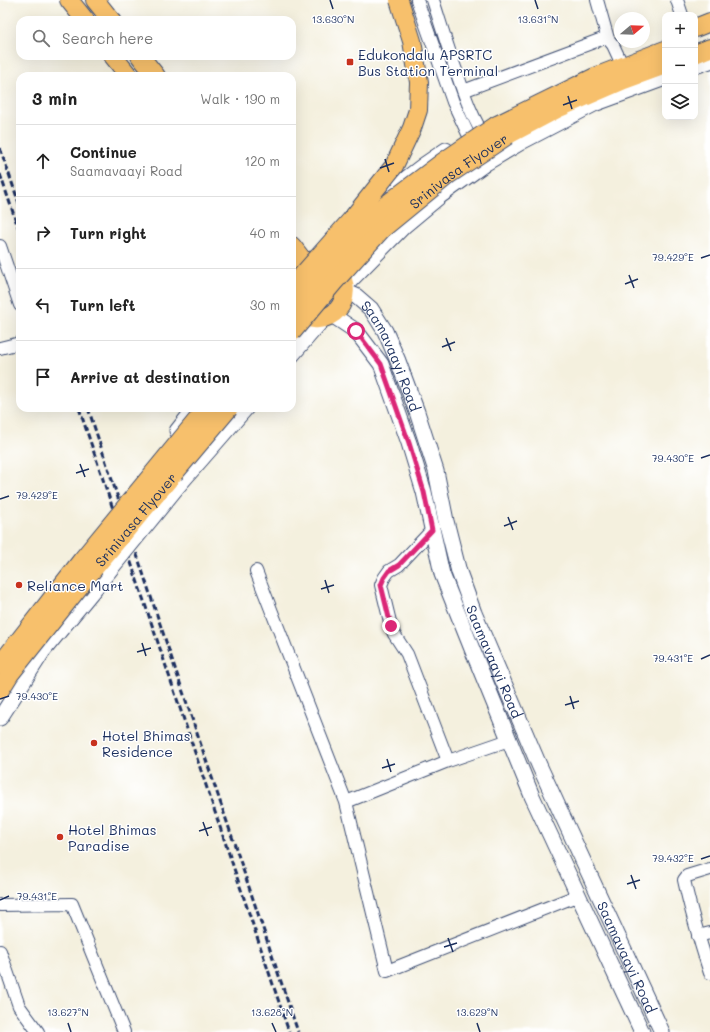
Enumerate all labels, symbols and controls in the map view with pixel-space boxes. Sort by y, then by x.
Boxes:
text: 13.630°N [312,12,354,26]
text: 13.631°N [518,12,558,26]
north arrow [614,12,650,48]
map controls [662,12,698,120]
button: + [662,12,698,48]
search box [16,16,296,60]
icon: search [30,27,52,49]
text: Search here [62,28,153,48]
place label: Edukondalu APSRTC Bus Station Terminal [358,45,498,80]
button: − [662,48,698,84]
marker: Edukondalu APSRTC Bus Station Terminal [345,57,355,67]
button: layers [662,84,698,120]
text: 3 min [32,87,77,109]
text: Walk · 190 m [200,90,280,107]
street label: Srinivasa Flyover [405,128,511,213]
text: Continue [70,142,137,162]
icon: ahead [32,150,54,172]
text: 120 m [244,152,280,169]
text: Saamavaayi Road [70,162,182,179]
icon: right [32,222,54,244]
text: Turn right [70,223,147,243]
text: 40 m [250,224,280,241]
text: 79.429°E [652,250,694,264]
icon: left [32,294,54,316]
text: Turn left [70,295,135,315]
text: 30 m [250,296,280,313]
street label: Saamavaayi Road [358,296,425,414]
route start [347,322,365,340]
icon: arrive [32,366,54,388]
text: Arrive at destination [70,367,230,387]
text: 79.430°E [652,451,694,465]
street label: Srinivasa Flyover [90,468,180,570]
text: 79.429°E [16,488,58,502]
place label: Reliance Mart [27,576,123,595]
marker: Reliance Mart [14,580,24,590]
street label: Saamavaayi Road [462,602,527,721]
route end [382,617,400,635]
text: 79.431°E [653,651,693,665]
text: 79.430°E [16,689,58,703]
place label: Hotel Bhimas Residence [102,726,191,761]
marker: Hotel Bhimas Residence [89,738,99,748]
place label: Hotel Bhimas Paradise [68,820,157,855]
marker: Hotel Bhimas Paradise [55,832,65,842]
text: 79.432°E [652,851,694,865]
text: 79.431°E [17,889,57,903]
street label: Saamavaayi Road [593,898,661,1016]
text: 13.627°N [47,1005,89,1019]
text: 13.628°N [251,1005,293,1019]
text: 13.629°N [456,1005,498,1019]

